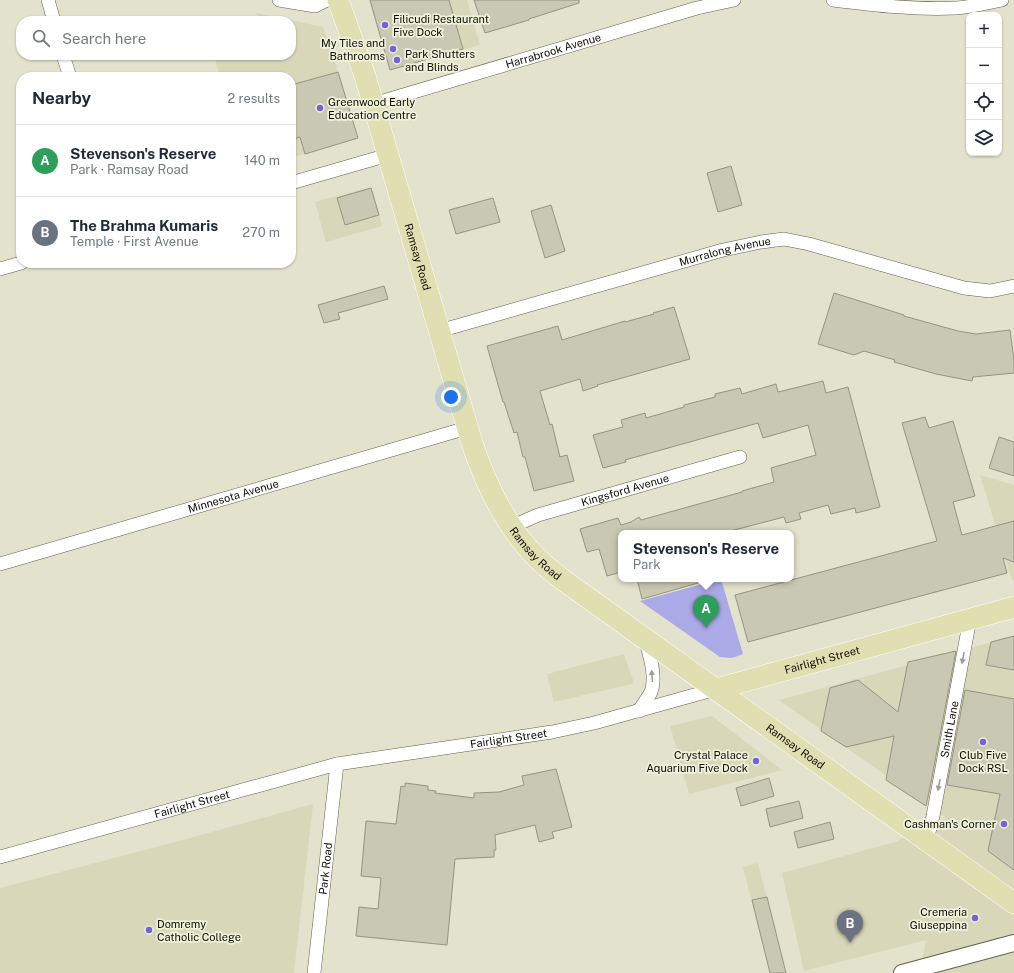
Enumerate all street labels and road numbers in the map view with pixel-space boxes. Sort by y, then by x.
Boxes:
street label: Harrabrook Avenue [504,31,602,70]
street label: Ramsay Road [402,222,433,292]
street label: Murralong Avenue [678,235,771,268]
street label: Kingsford Avenue [580,472,670,508]
street label: Minnesota Avenue [187,477,280,515]
street label: Ramsay Road [507,525,564,582]
street label: Fairlight Street [783,644,861,676]
street label: Smith Lane [938,700,961,759]
street label: Ramsay Road [764,721,827,771]
street label: Fairlight Street [469,727,548,750]
street label: Fairlight Street [153,788,231,820]
street label: Park Road [317,842,334,895]

